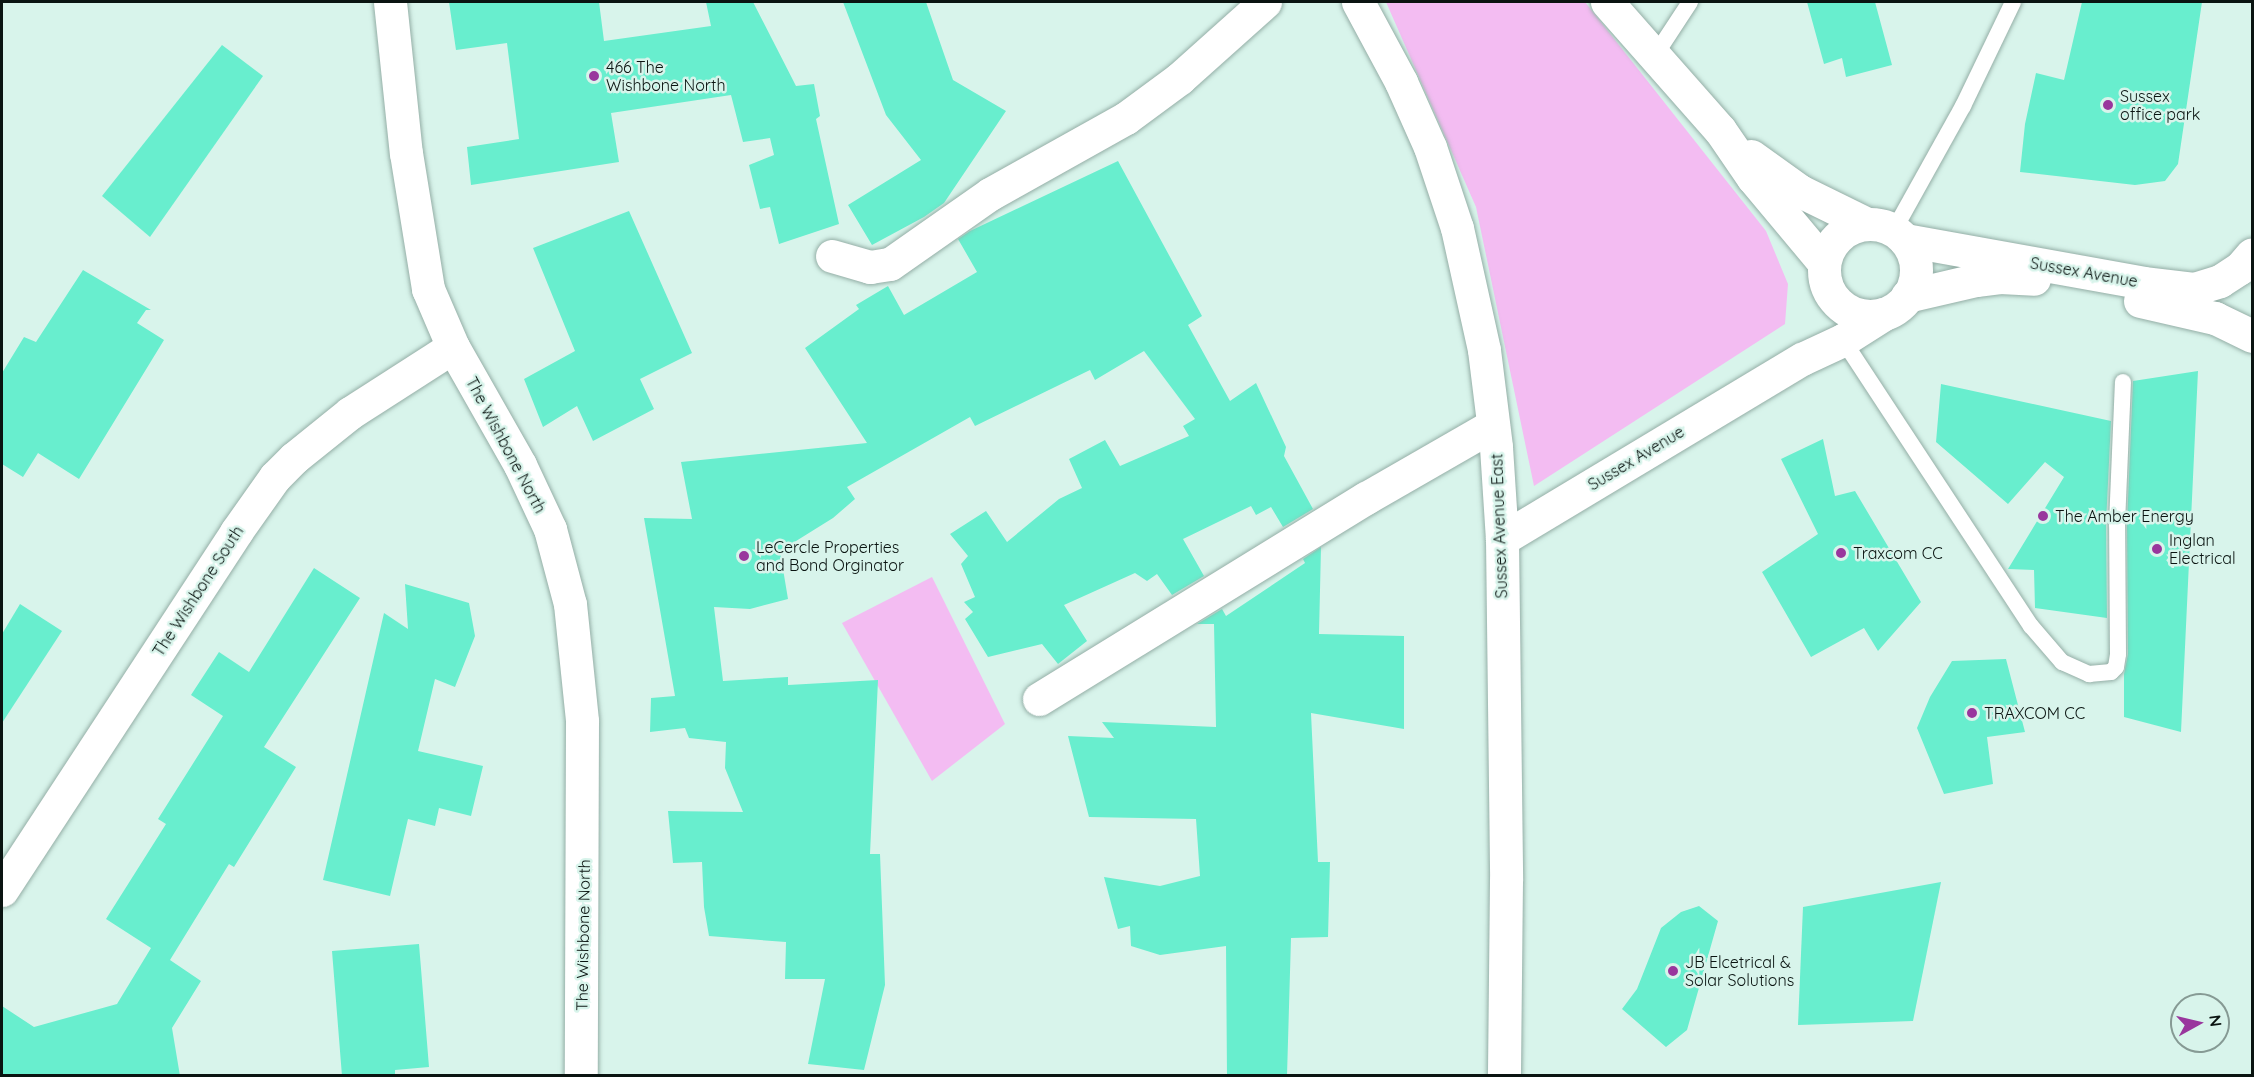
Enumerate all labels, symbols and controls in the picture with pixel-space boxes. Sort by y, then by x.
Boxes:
place label: 466 The Wishbone North [606,57,725,95]
marker: 466 The Wishbone North [587,69,601,83]
place label: Sussex office park [2120,86,2200,124]
marker: Sussex office park [2101,98,2115,112]
street label: Sussex Avenue [2029,253,2139,291]
street label: The Wishbone North [462,374,550,516]
street label: Sussex Avenue [1584,422,1688,494]
street label: Sussex Avenue East [1487,453,1511,599]
place label: The Amber Energy [2055,506,2194,526]
marker: The Amber Energy [2036,509,2050,523]
street label: The Wishbone South [149,522,247,660]
place label: Inglan Electrical [2169,530,2236,568]
place label: LeCercle Properties and Bond Orginator [756,537,904,575]
marker: Inglan Electrical [2150,542,2164,556]
place label: Traxcom CC [1853,543,1943,563]
marker: Traxcom CC [1834,546,1848,560]
marker: LeCercle Properties and Bond Orginator [737,549,751,563]
place label: TRAXCOM CC [1984,703,2085,723]
marker: TRAXCOM CC [1965,706,1979,720]
street label: The Wishbone North [572,859,594,1011]
place label: JB Elcetrical & Solar Solutions [1685,952,1794,990]
marker: JB Elcetrical & Solar Solutions [1666,964,1680,978]
north arrow [2170,993,2230,1053]
text: N [2205,1014,2227,1028]

